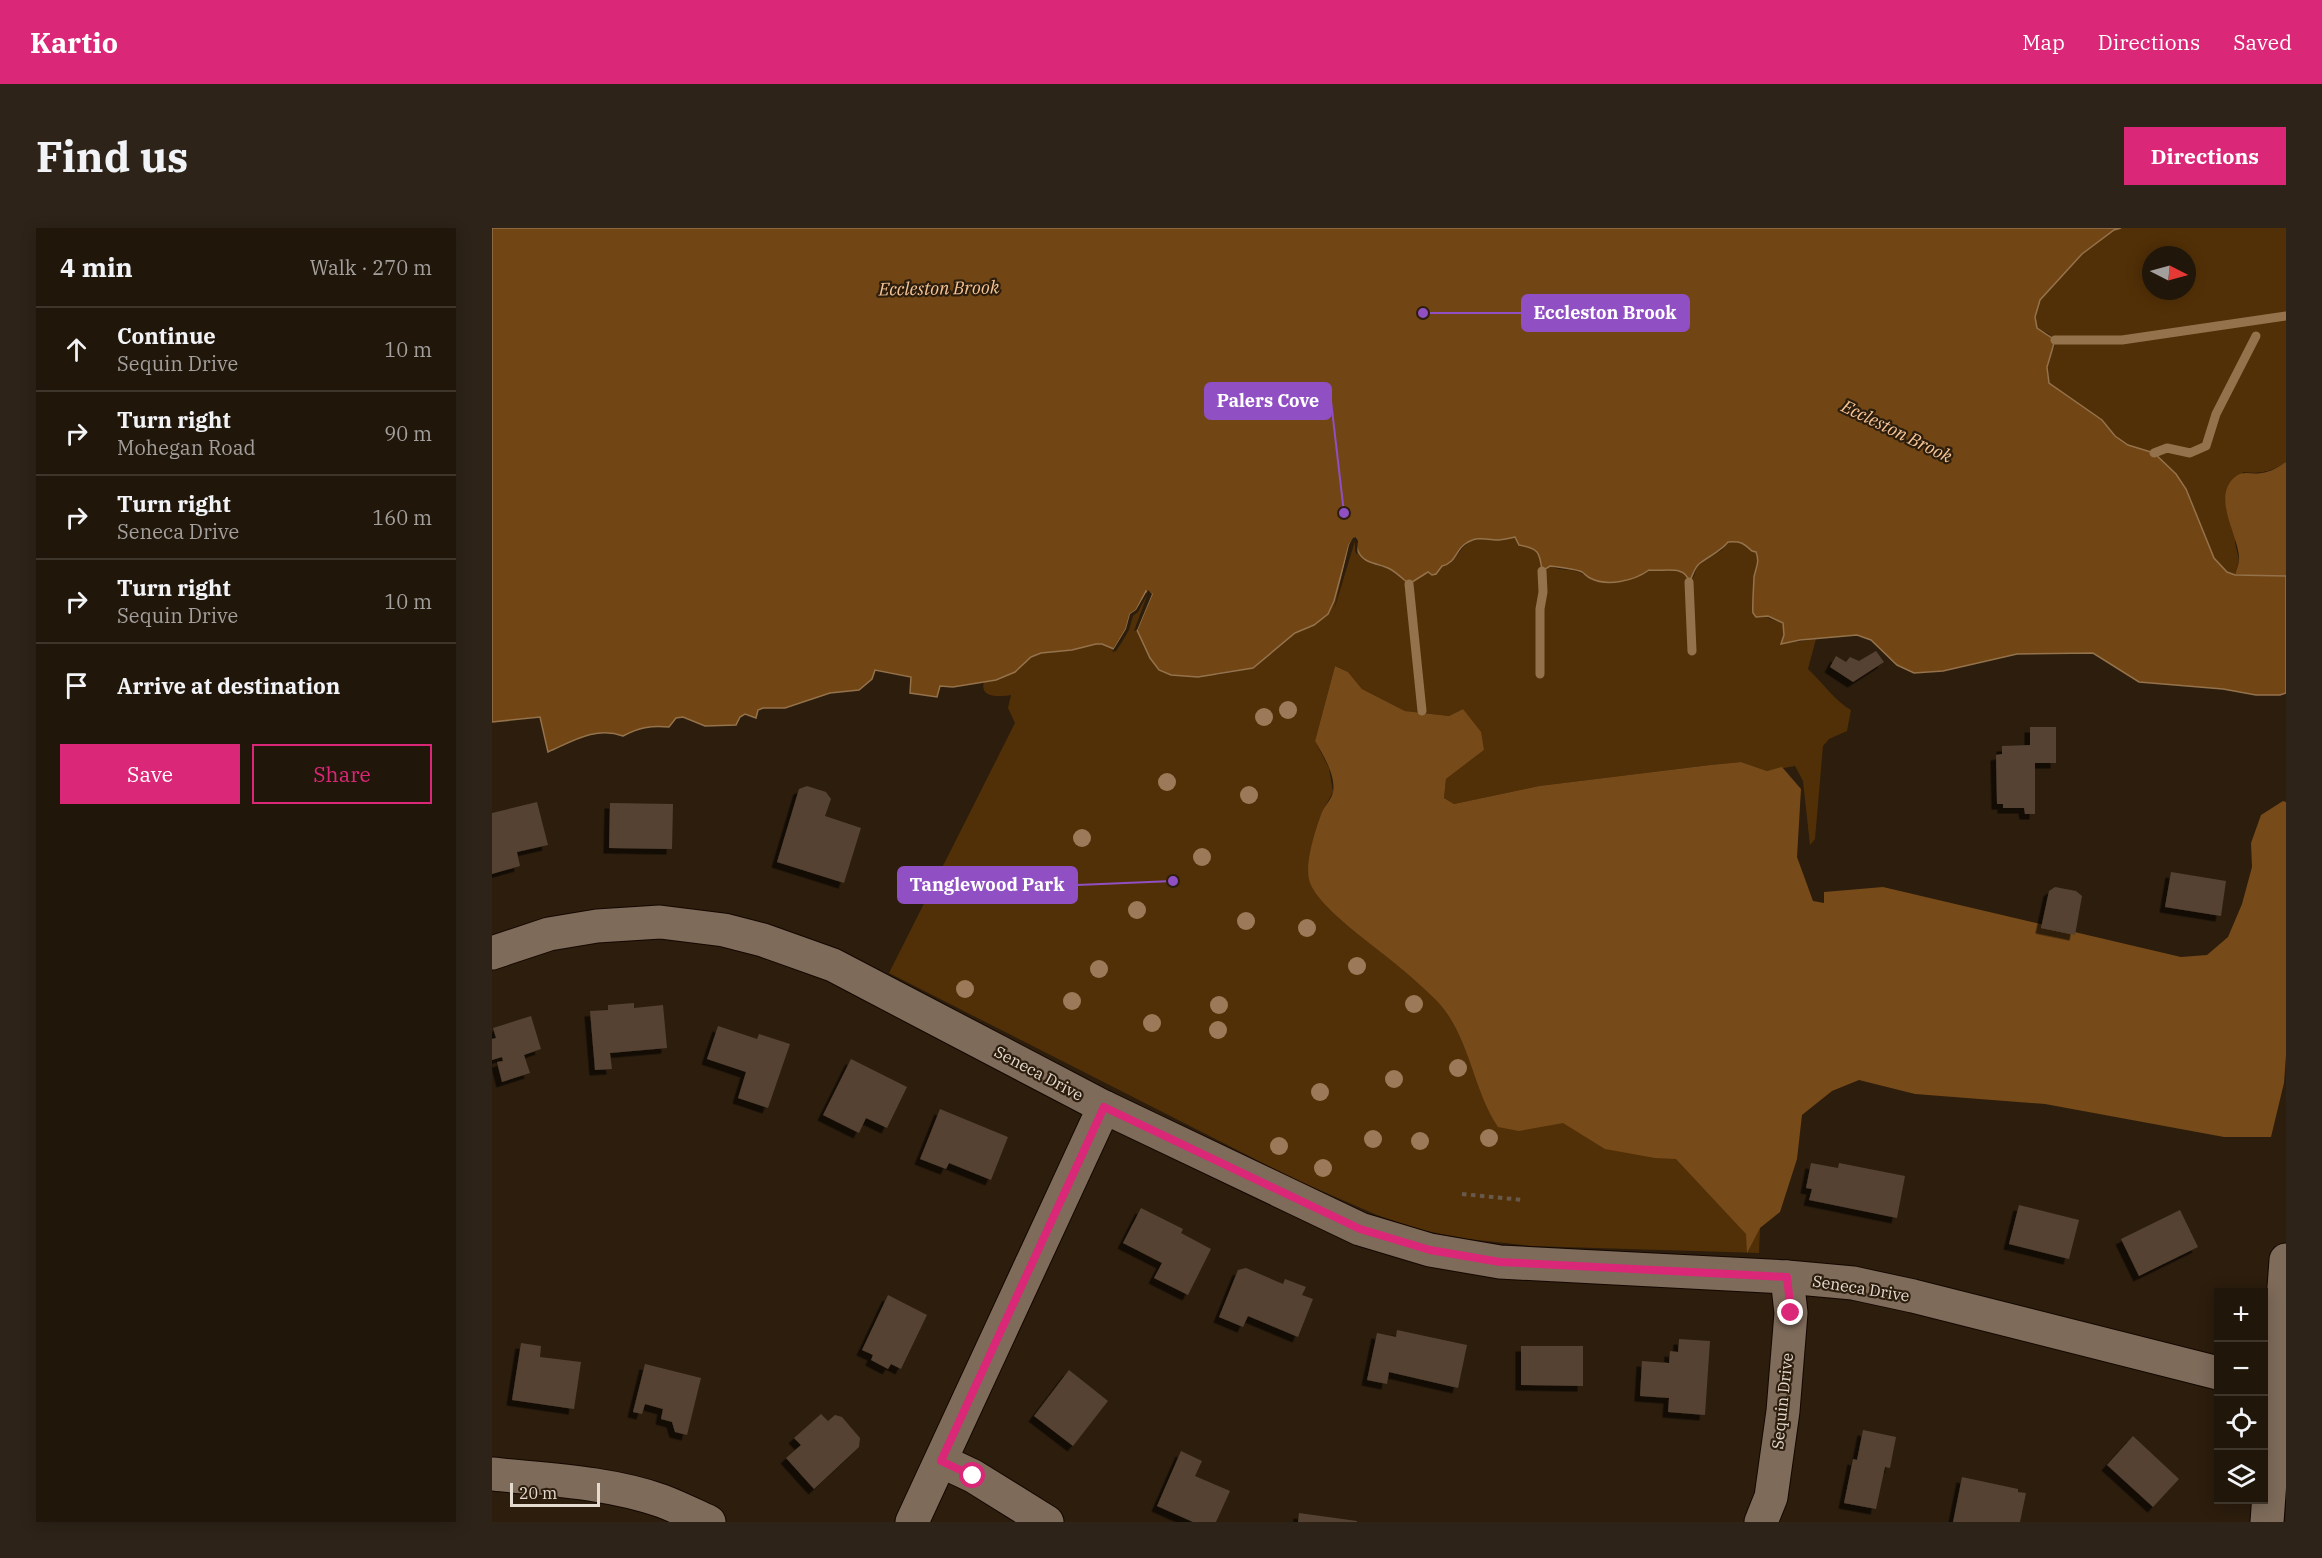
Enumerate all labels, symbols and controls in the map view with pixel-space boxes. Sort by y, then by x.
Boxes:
text: Kartio [30,24,118,61]
text: Map [2022,28,2065,56]
text: Directions [2098,28,2200,56]
text: Saved [2233,28,2292,56]
button: Directions [2124,127,2286,185]
text: Find us [36,129,188,184]
north arrow [2142,246,2196,300]
text: 4 min [60,250,133,284]
text: Walk · 270 m [310,254,432,281]
water label: Eccleston Brook [877,275,1000,301]
callout: Eccleston Brook [1522,295,1689,331]
text: Eccleston Brook [1533,301,1677,324]
text: Continue [117,321,216,350]
icon: ahead [60,333,93,366]
text: 10 m [384,336,432,363]
text: Sequin Drive [117,350,238,377]
callout: Palers Cove [1205,383,1331,419]
text: Palers Cove [1217,389,1319,412]
water label: Eccleston Brook [1837,394,1957,468]
text: Turn right [117,405,231,434]
icon: right [60,417,93,450]
text: 90 m [384,420,432,447]
text: Mohegan Road [117,434,256,461]
text: Turn right [117,489,231,518]
icon: right [60,501,93,534]
text: 160 m [372,504,432,531]
text: Seneca Drive [117,518,239,545]
text: Turn right [117,573,231,602]
icon: right [60,585,93,618]
text: 10 m [384,588,432,615]
text: Sequin Drive [117,602,238,629]
icon: arrive [60,669,93,702]
text: Arrive at destination [117,671,340,700]
button: Save [60,744,240,804]
button: Share [252,744,432,804]
callout: Tanglewood Park [898,867,1077,903]
text: Tanglewood Park [910,873,1065,896]
street label: Seneca Drive [991,1041,1087,1105]
street label: Seneca Drive [1811,1270,1911,1306]
map controls [2214,1288,2268,1504]
button: + [2214,1288,2268,1342]
route end [1777,1299,1803,1325]
button: − [2214,1342,2268,1396]
street label: Sequin Drive [1767,1352,1797,1450]
button: locate [2214,1396,2268,1450]
button: layers [2214,1450,2268,1504]
route start [959,1462,985,1488]
scale bar [510,1480,600,1508]
text: 20 m [519,1483,557,1503]

